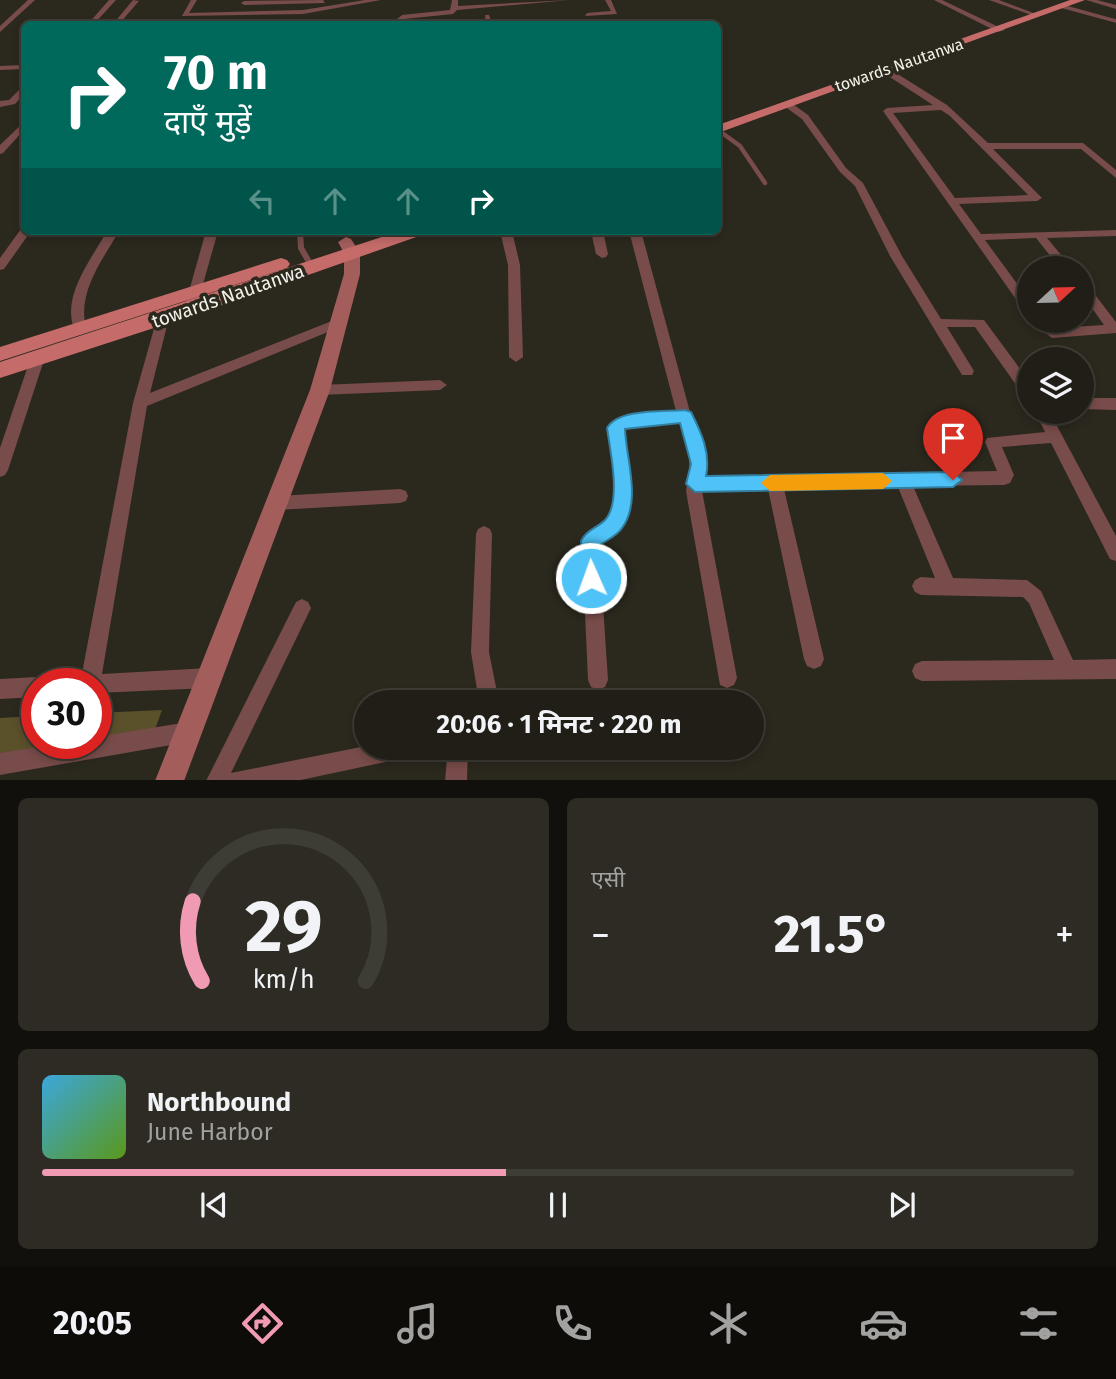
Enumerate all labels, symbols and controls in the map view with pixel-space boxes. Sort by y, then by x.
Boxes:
street label: towards Nautanwa [832,34,966,96]
text: 70 m [164,43,268,102]
icon: right [49,49,140,140]
text: दाएँ मुड़ें [164,103,252,141]
icon: left [243,182,281,220]
icon: ahead [316,182,354,220]
icon: ahead [389,182,427,220]
icon: right [462,182,500,220]
north arrow [1017,256,1094,332]
map controls [1017,256,1094,424]
street label: towards Nautanwa [149,259,307,333]
button: layers [1017,347,1094,424]
pin [923,408,983,480]
icon: arrive [934,419,972,457]
position arrow [554,541,628,615]
speed limit sign: 30 [21,668,112,759]
text: 20:06 · 1 मिनट · 220 m [437,709,681,740]
text: एसी [591,865,625,893]
text: 29 [245,883,322,970]
text: 21.5° [774,903,891,966]
text: − [591,912,610,958]
text: + [1055,912,1074,958]
text: km/h [253,964,314,994]
text: Northbound [147,1087,291,1118]
text: June Harbor [147,1118,273,1146]
icon: previous [195,1186,233,1224]
icon: pause [539,1186,577,1224]
icon: next [883,1186,921,1224]
icon: directions [238,1299,287,1348]
icon: music [393,1299,442,1348]
icon: phone [548,1299,597,1348]
icon: climate [704,1299,753,1348]
icon: car [859,1299,908,1348]
icon: filters [1014,1299,1063,1348]
text: 20:05 [53,1304,132,1342]

